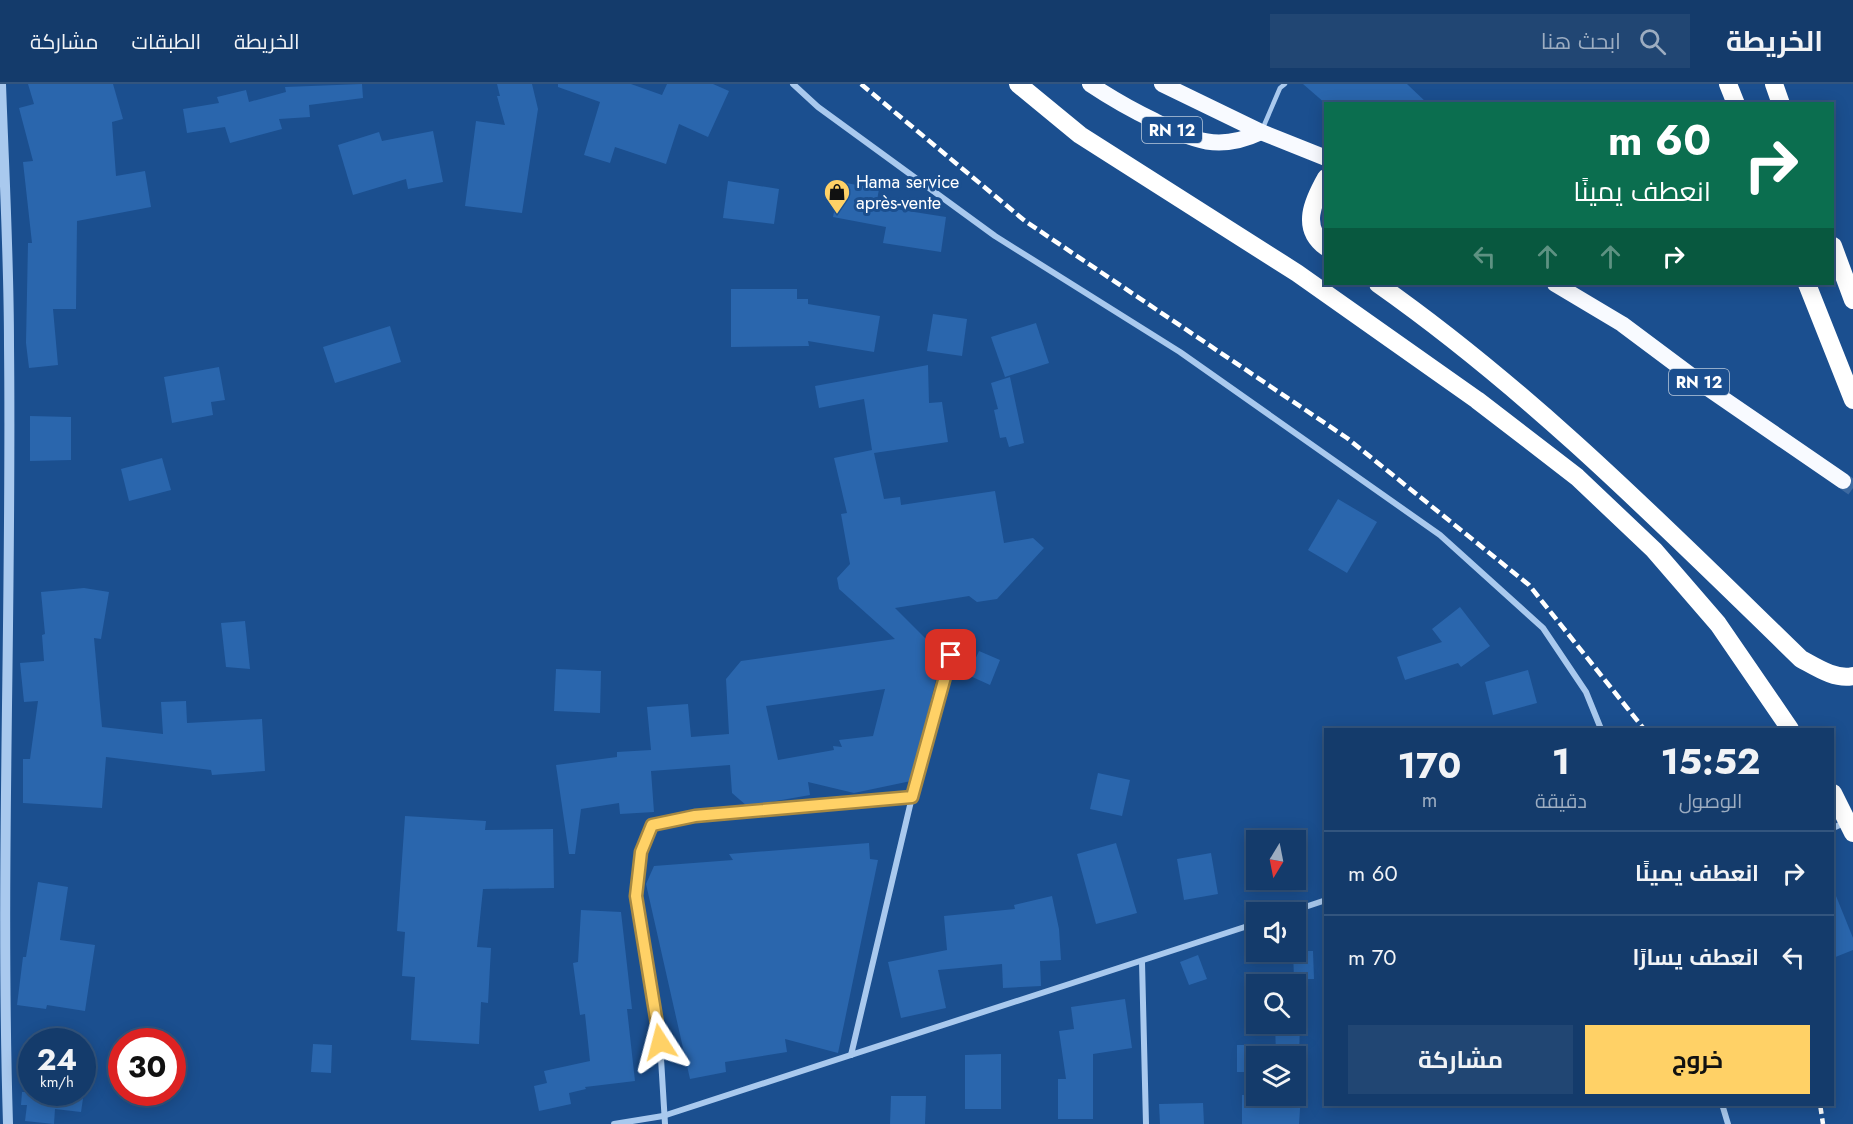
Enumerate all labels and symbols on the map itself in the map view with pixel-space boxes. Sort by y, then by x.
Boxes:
road number: RN 12 [1142,117,1202,143]
place label: Hama service après-vente [856,169,959,216]
shop icon: Hama service après-vente [822,177,852,215]
road number: RN 12 [1669,369,1729,395]
pin [925,629,976,680]
north arrow [1246,830,1306,890]
position arrow [628,1010,692,1074]
speed limit sign: 30 [108,1028,186,1106]

